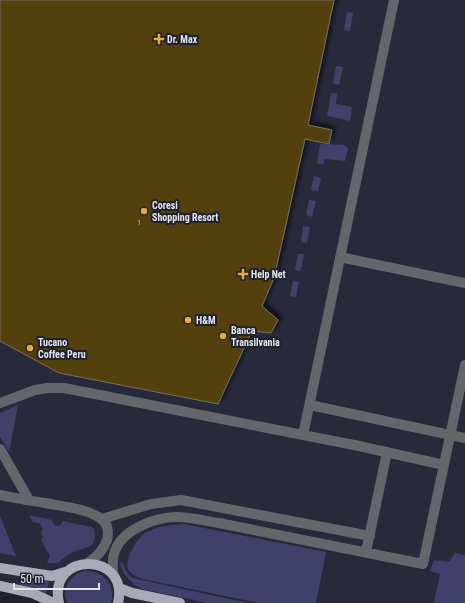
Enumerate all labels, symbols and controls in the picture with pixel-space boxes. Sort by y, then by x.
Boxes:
marker: Dr. Max [154,34,164,44]
place label: Dr. Max [167,34,198,45]
place label: Coresi Shopping Resort [152,200,218,223]
marker: Coresi Shopping Resort [139,206,149,216]
house number: 1 [137,218,141,227]
marker: Help Net [238,269,248,279]
place label: Help Net [251,269,286,280]
marker: H&M [183,315,193,325]
place label: H&M [196,315,216,326]
place label: Banca Transilvania [231,325,280,348]
marker: Banca Transilvania [218,331,228,341]
place label: Tucano Coffee Peru [38,337,86,360]
marker: Tucano Coffee Peru [25,343,35,353]
scale bar [14,565,99,591]
text: 50 m [20,572,44,586]

